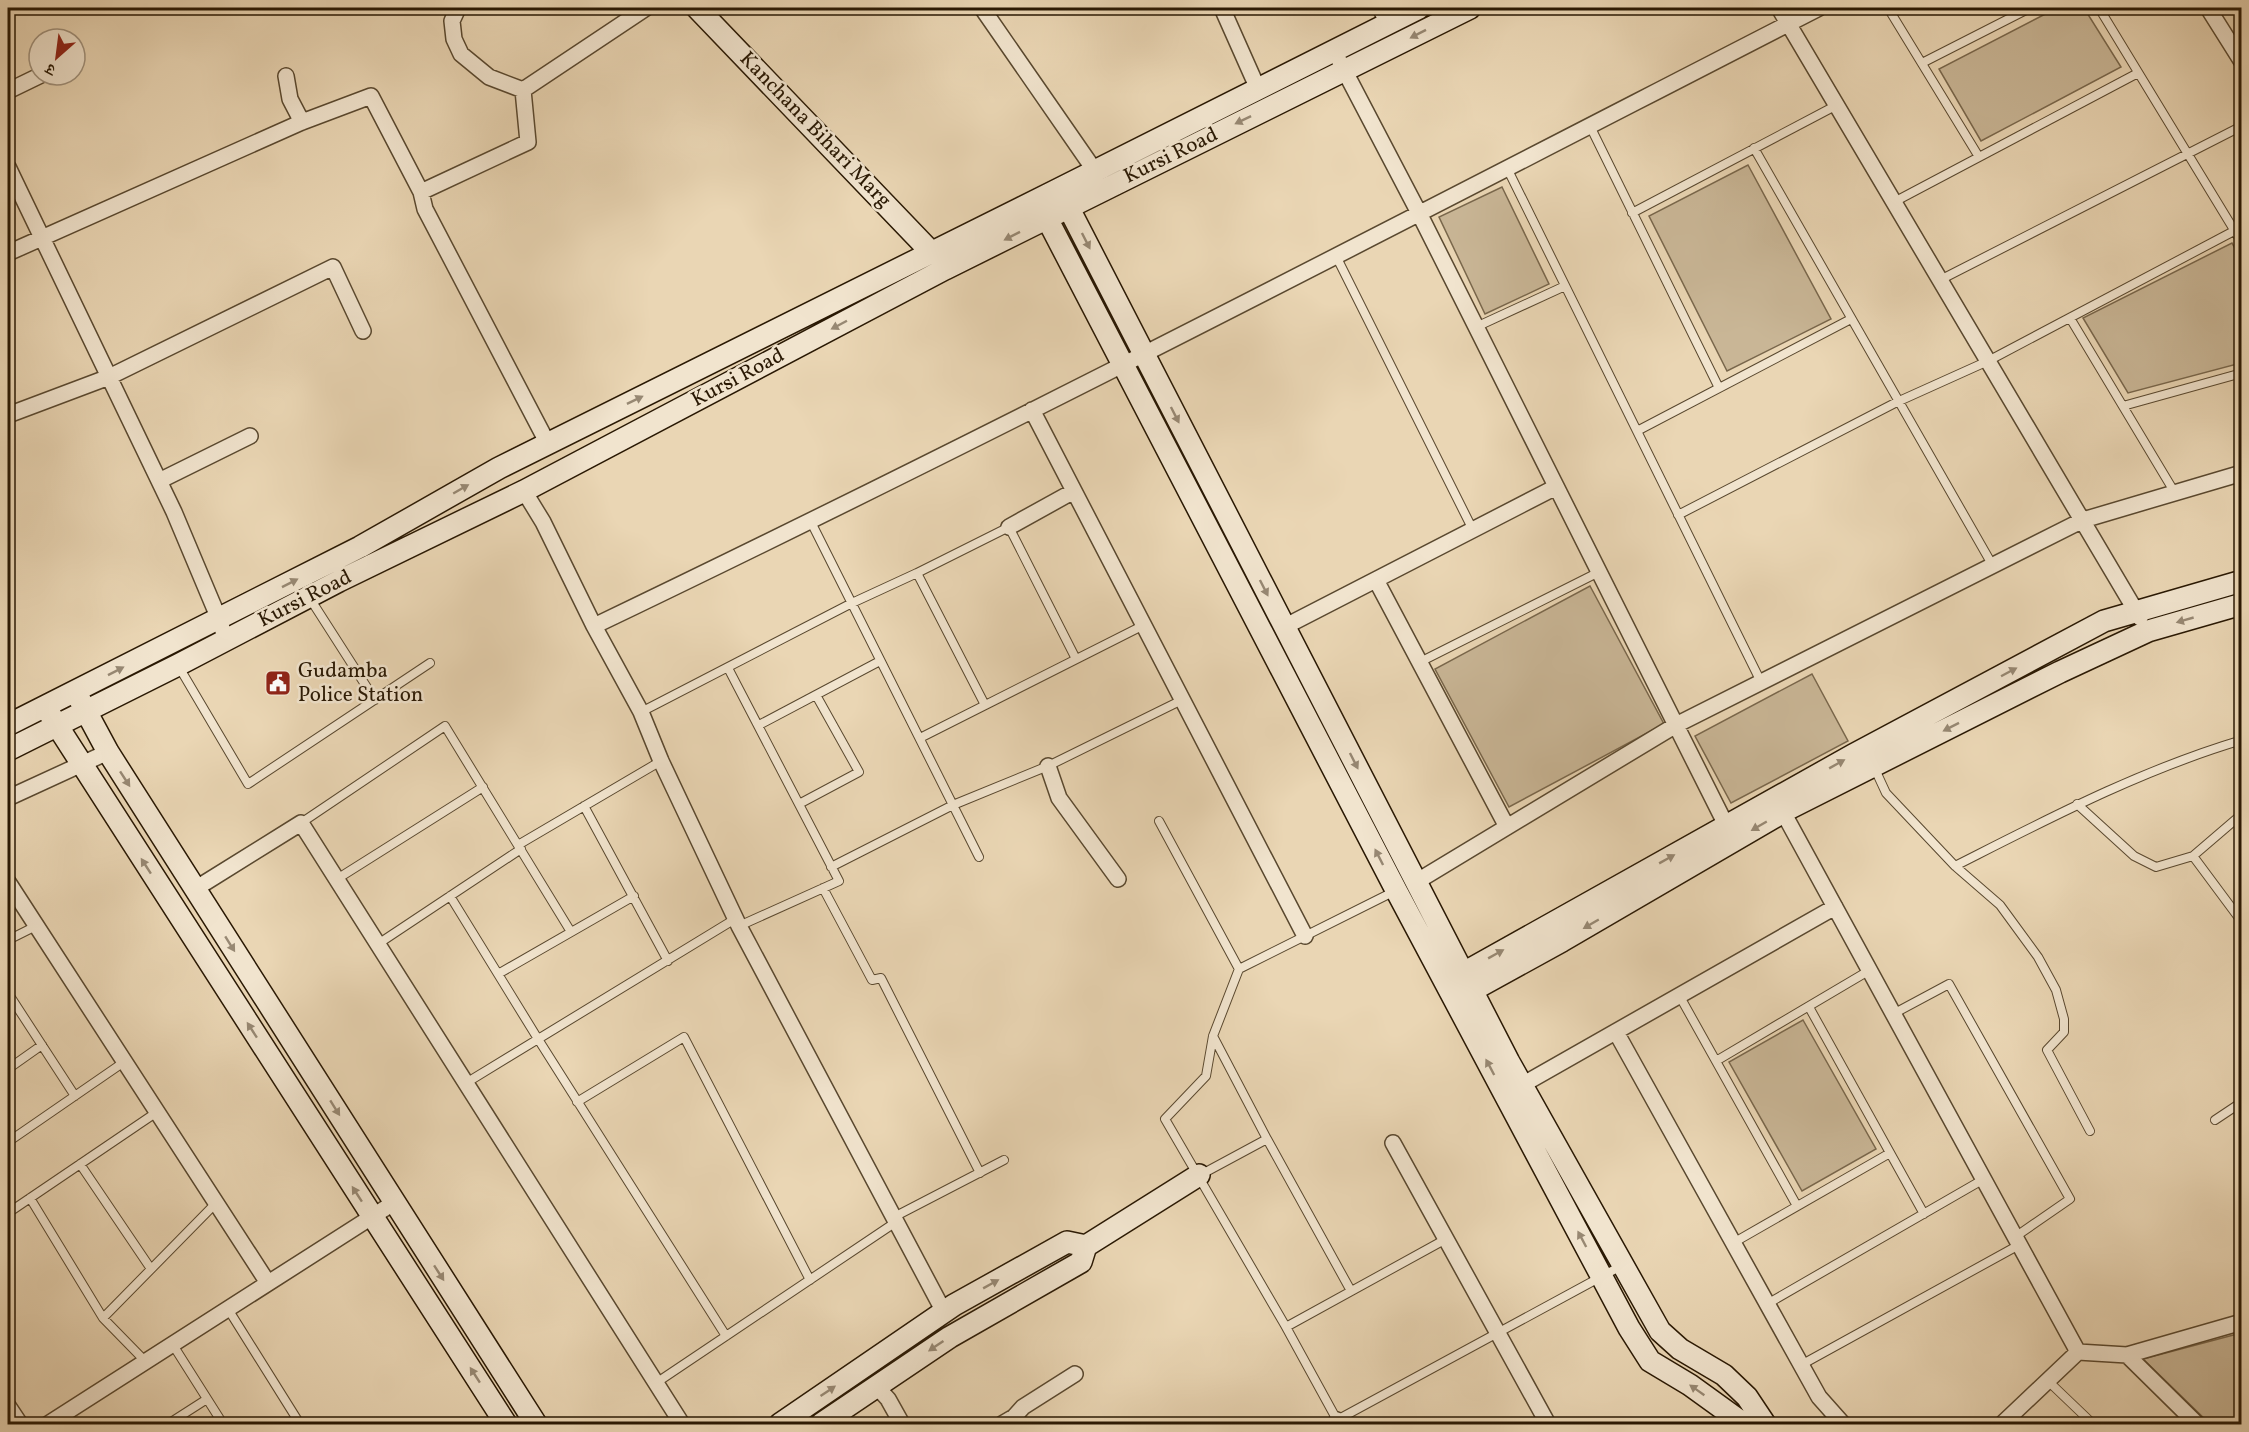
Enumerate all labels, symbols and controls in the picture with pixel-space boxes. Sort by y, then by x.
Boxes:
north arrow [27,27,87,87]
one-way arrow [1409,29,1426,38]
street label: Kanchana Bihari Marg [732,45,898,215]
text: उ [41,56,61,81]
one-way arrow [1234,115,1252,125]
street label: Kursi Road [1119,121,1223,191]
one-way arrow [1004,231,1021,240]
one-way arrow [1081,233,1091,250]
one-way arrow [830,320,847,330]
street label: Kursi Road [686,341,790,415]
one-way arrow [626,396,643,405]
one-way arrow [1170,406,1180,423]
one-way arrow [453,484,469,495]
street label: Kursi Road [253,563,357,635]
one-way arrow [282,578,299,588]
one-way arrow [1259,580,1269,597]
one-way arrow [2176,616,2194,625]
place label: Gudamba Police Station [298,657,423,710]
one-way arrow [108,666,125,676]
one-way arrow [2001,667,2018,677]
public building icon: Gudamba Police Station [263,668,293,698]
one-way arrow [1942,722,1959,732]
one-way arrow [1349,753,1359,770]
one-way arrow [1829,759,1846,769]
one-way arrow [119,771,130,787]
one-way arrow [1751,821,1767,832]
one-way arrow [1374,849,1384,866]
one-way arrow [1658,854,1675,864]
one-way arrow [141,858,152,874]
one-way arrow [1583,919,1599,930]
one-way arrow [224,936,235,952]
one-way arrow [1488,949,1505,959]
one-way arrow [246,1022,257,1038]
one-way arrow [1485,1058,1495,1075]
one-way arrow [329,1100,340,1116]
one-way arrow [352,1186,363,1202]
one-way arrow [1577,1230,1587,1247]
one-way arrow [434,1264,445,1281]
one-way arrow [983,1279,999,1290]
one-way arrow [928,1341,944,1352]
one-way arrow [469,1367,480,1384]
one-way arrow [1689,1384,1705,1396]
one-way arrow [820,1386,837,1397]

